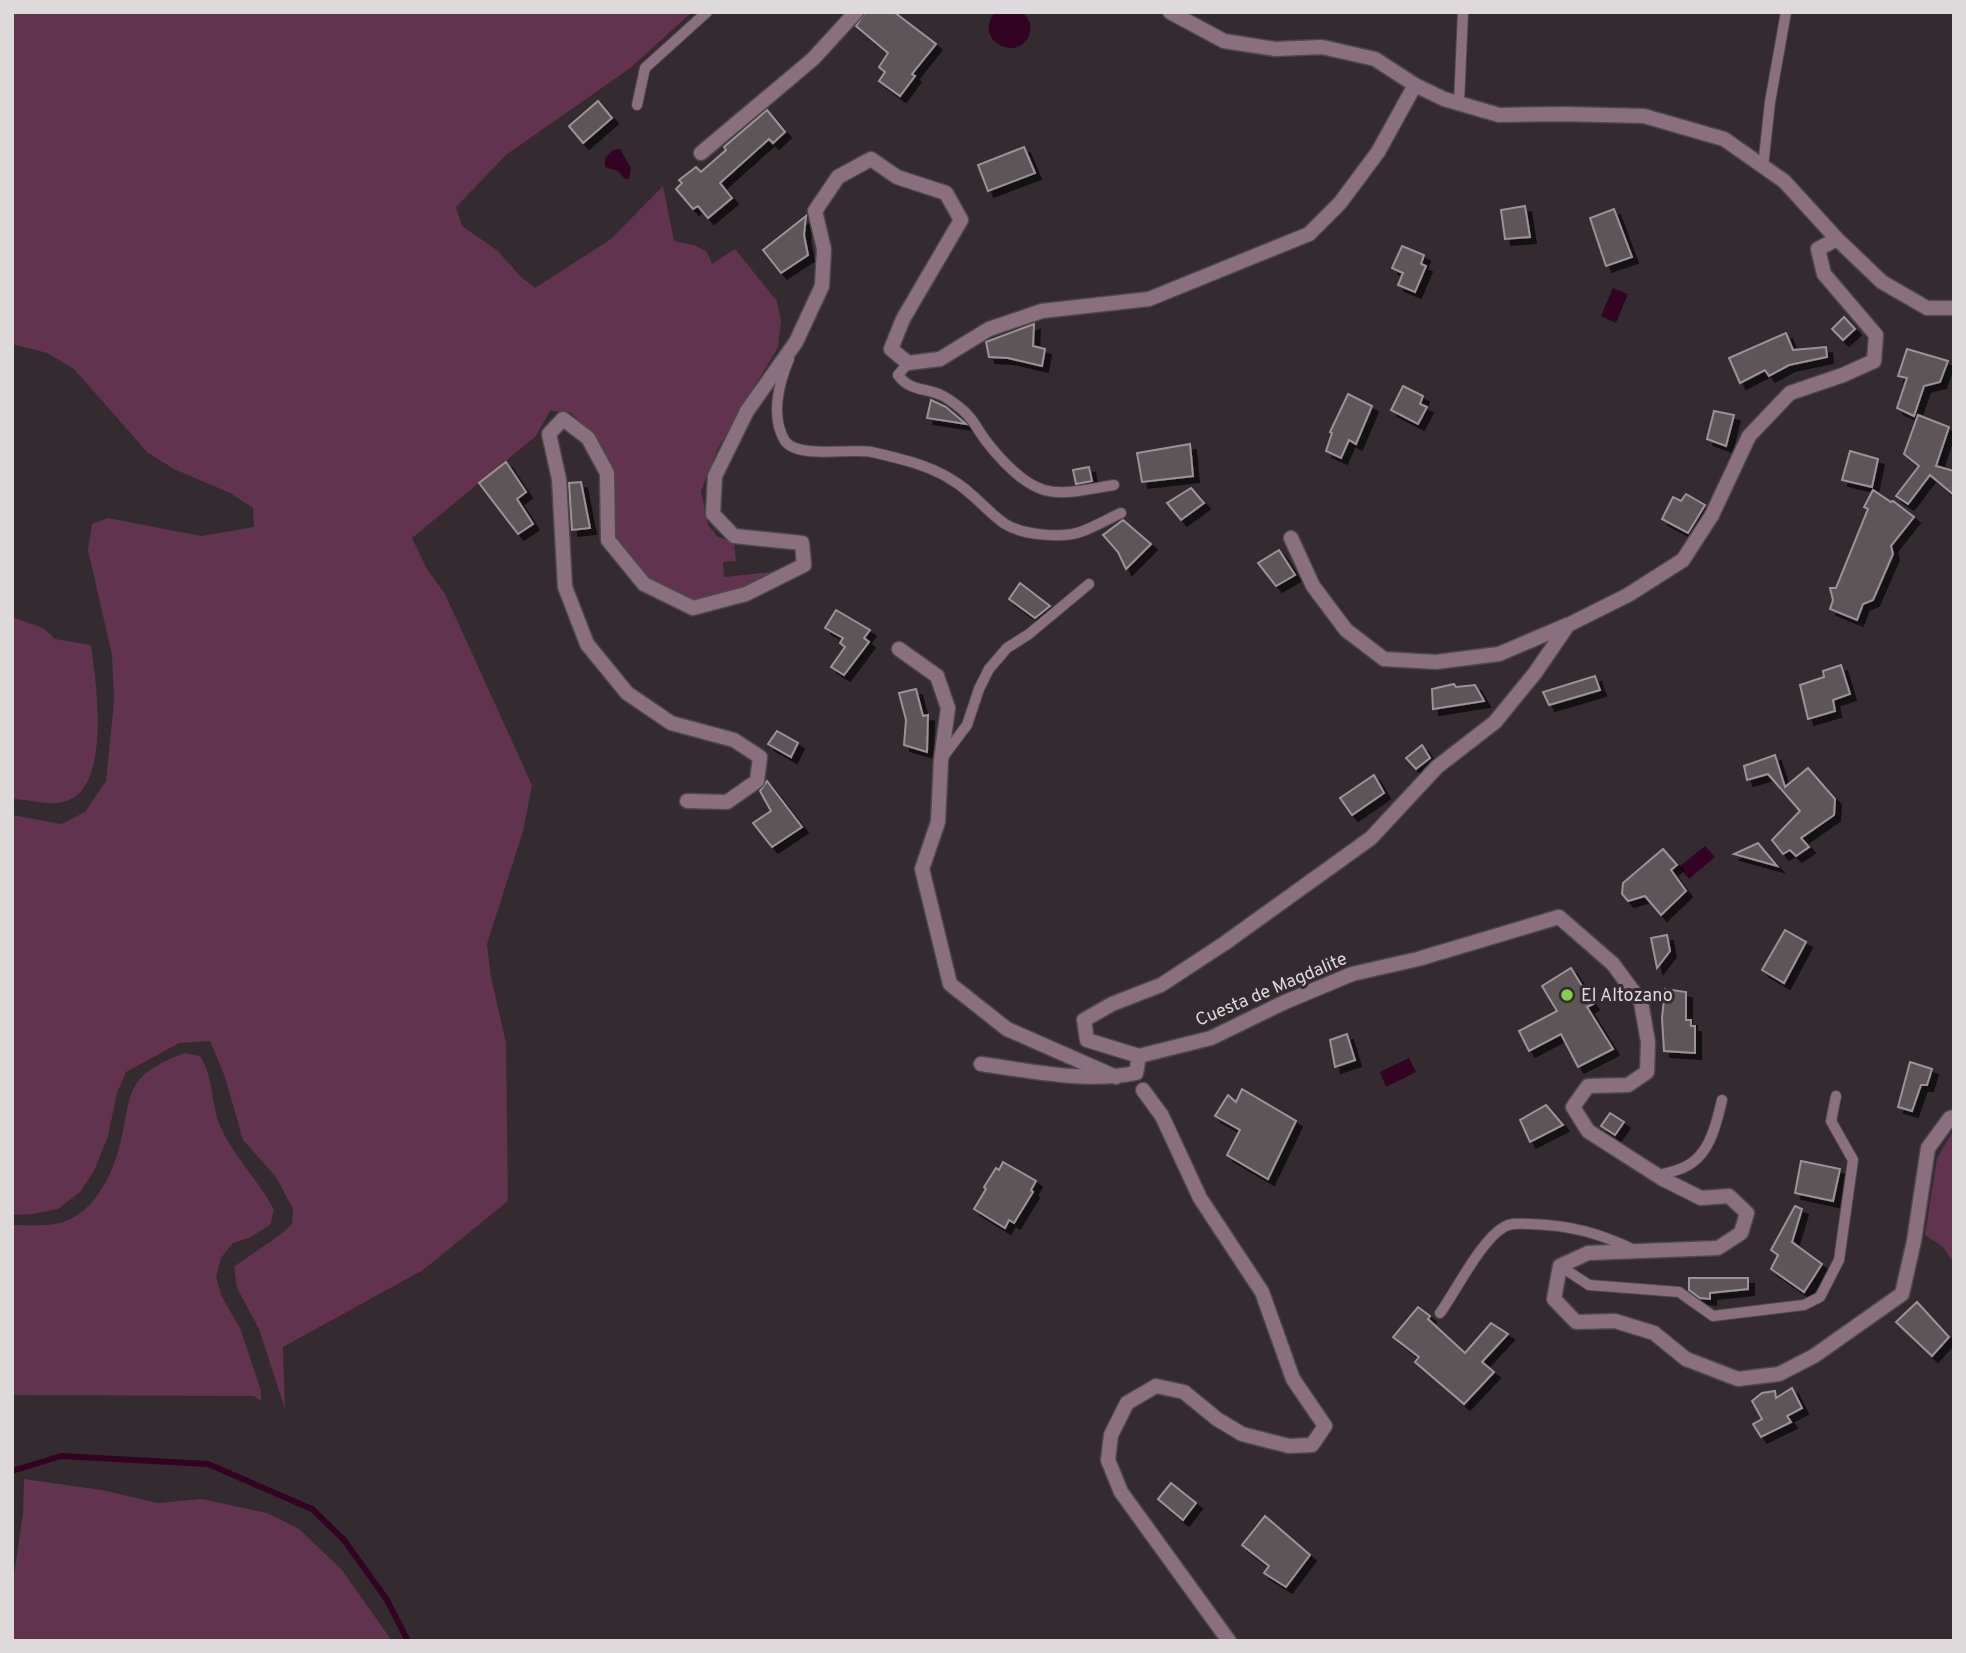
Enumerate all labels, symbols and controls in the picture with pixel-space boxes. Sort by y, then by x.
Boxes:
street label: Cuesta de Magdalite [1192,948,1351,1033]
place label: El Altozano [1581,985,1673,1008]
marker: El Altozano [1559,987,1575,1003]

